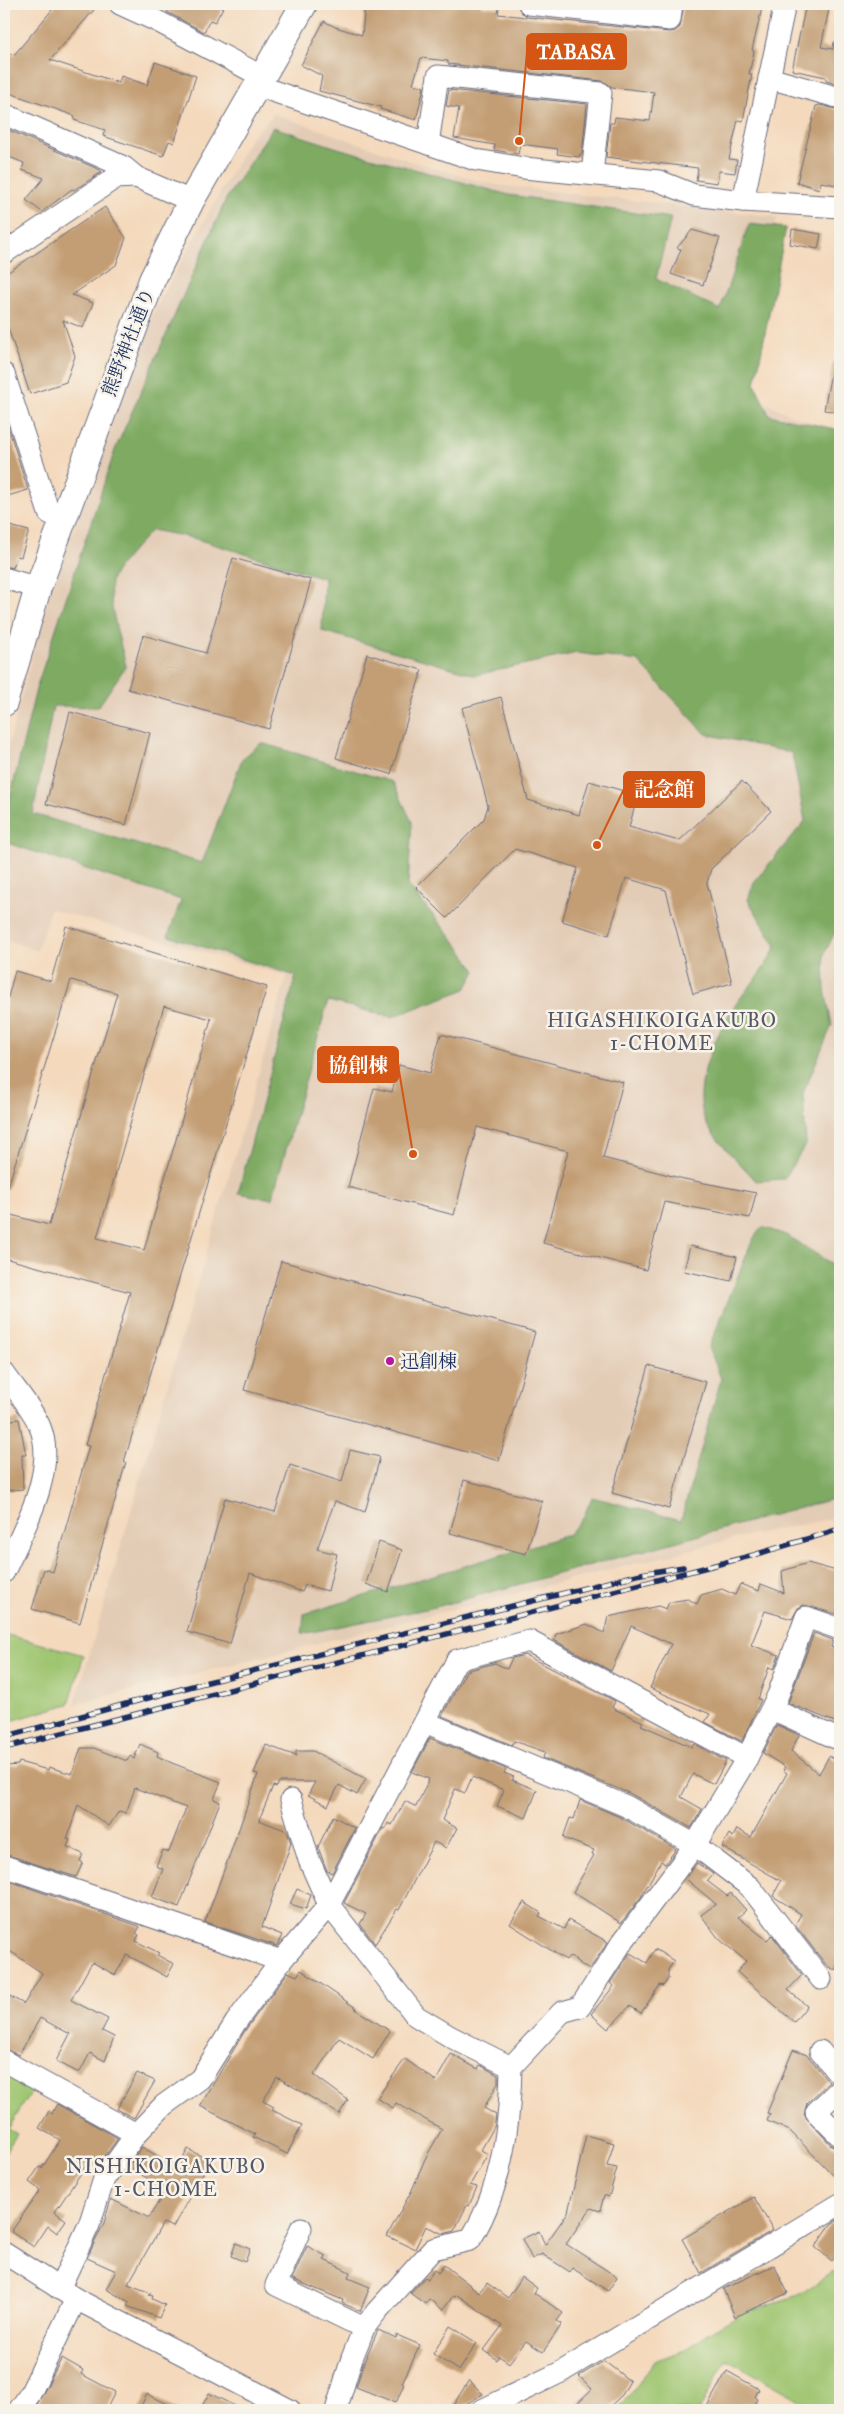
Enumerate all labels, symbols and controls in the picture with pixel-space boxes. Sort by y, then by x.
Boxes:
callout: TABASA [527,34,626,69]
text: TABASA [536,40,616,64]
street label: 熊野神社通り [97,285,159,399]
callout: 記念館 [624,772,704,807]
text: 記念館 [634,777,694,801]
district label: HIGASHIKOIGAKUBO 1-CHOME [547,1008,777,1055]
callout: 協創棟 [318,1047,398,1082]
text: 協創棟 [328,1053,388,1077]
place label: 迅創棟 [400,1350,457,1373]
marker: 迅創棟 [384,1355,396,1367]
district label: NISHIKOIGAKUBO 1-CHOME [66,2154,266,2201]

